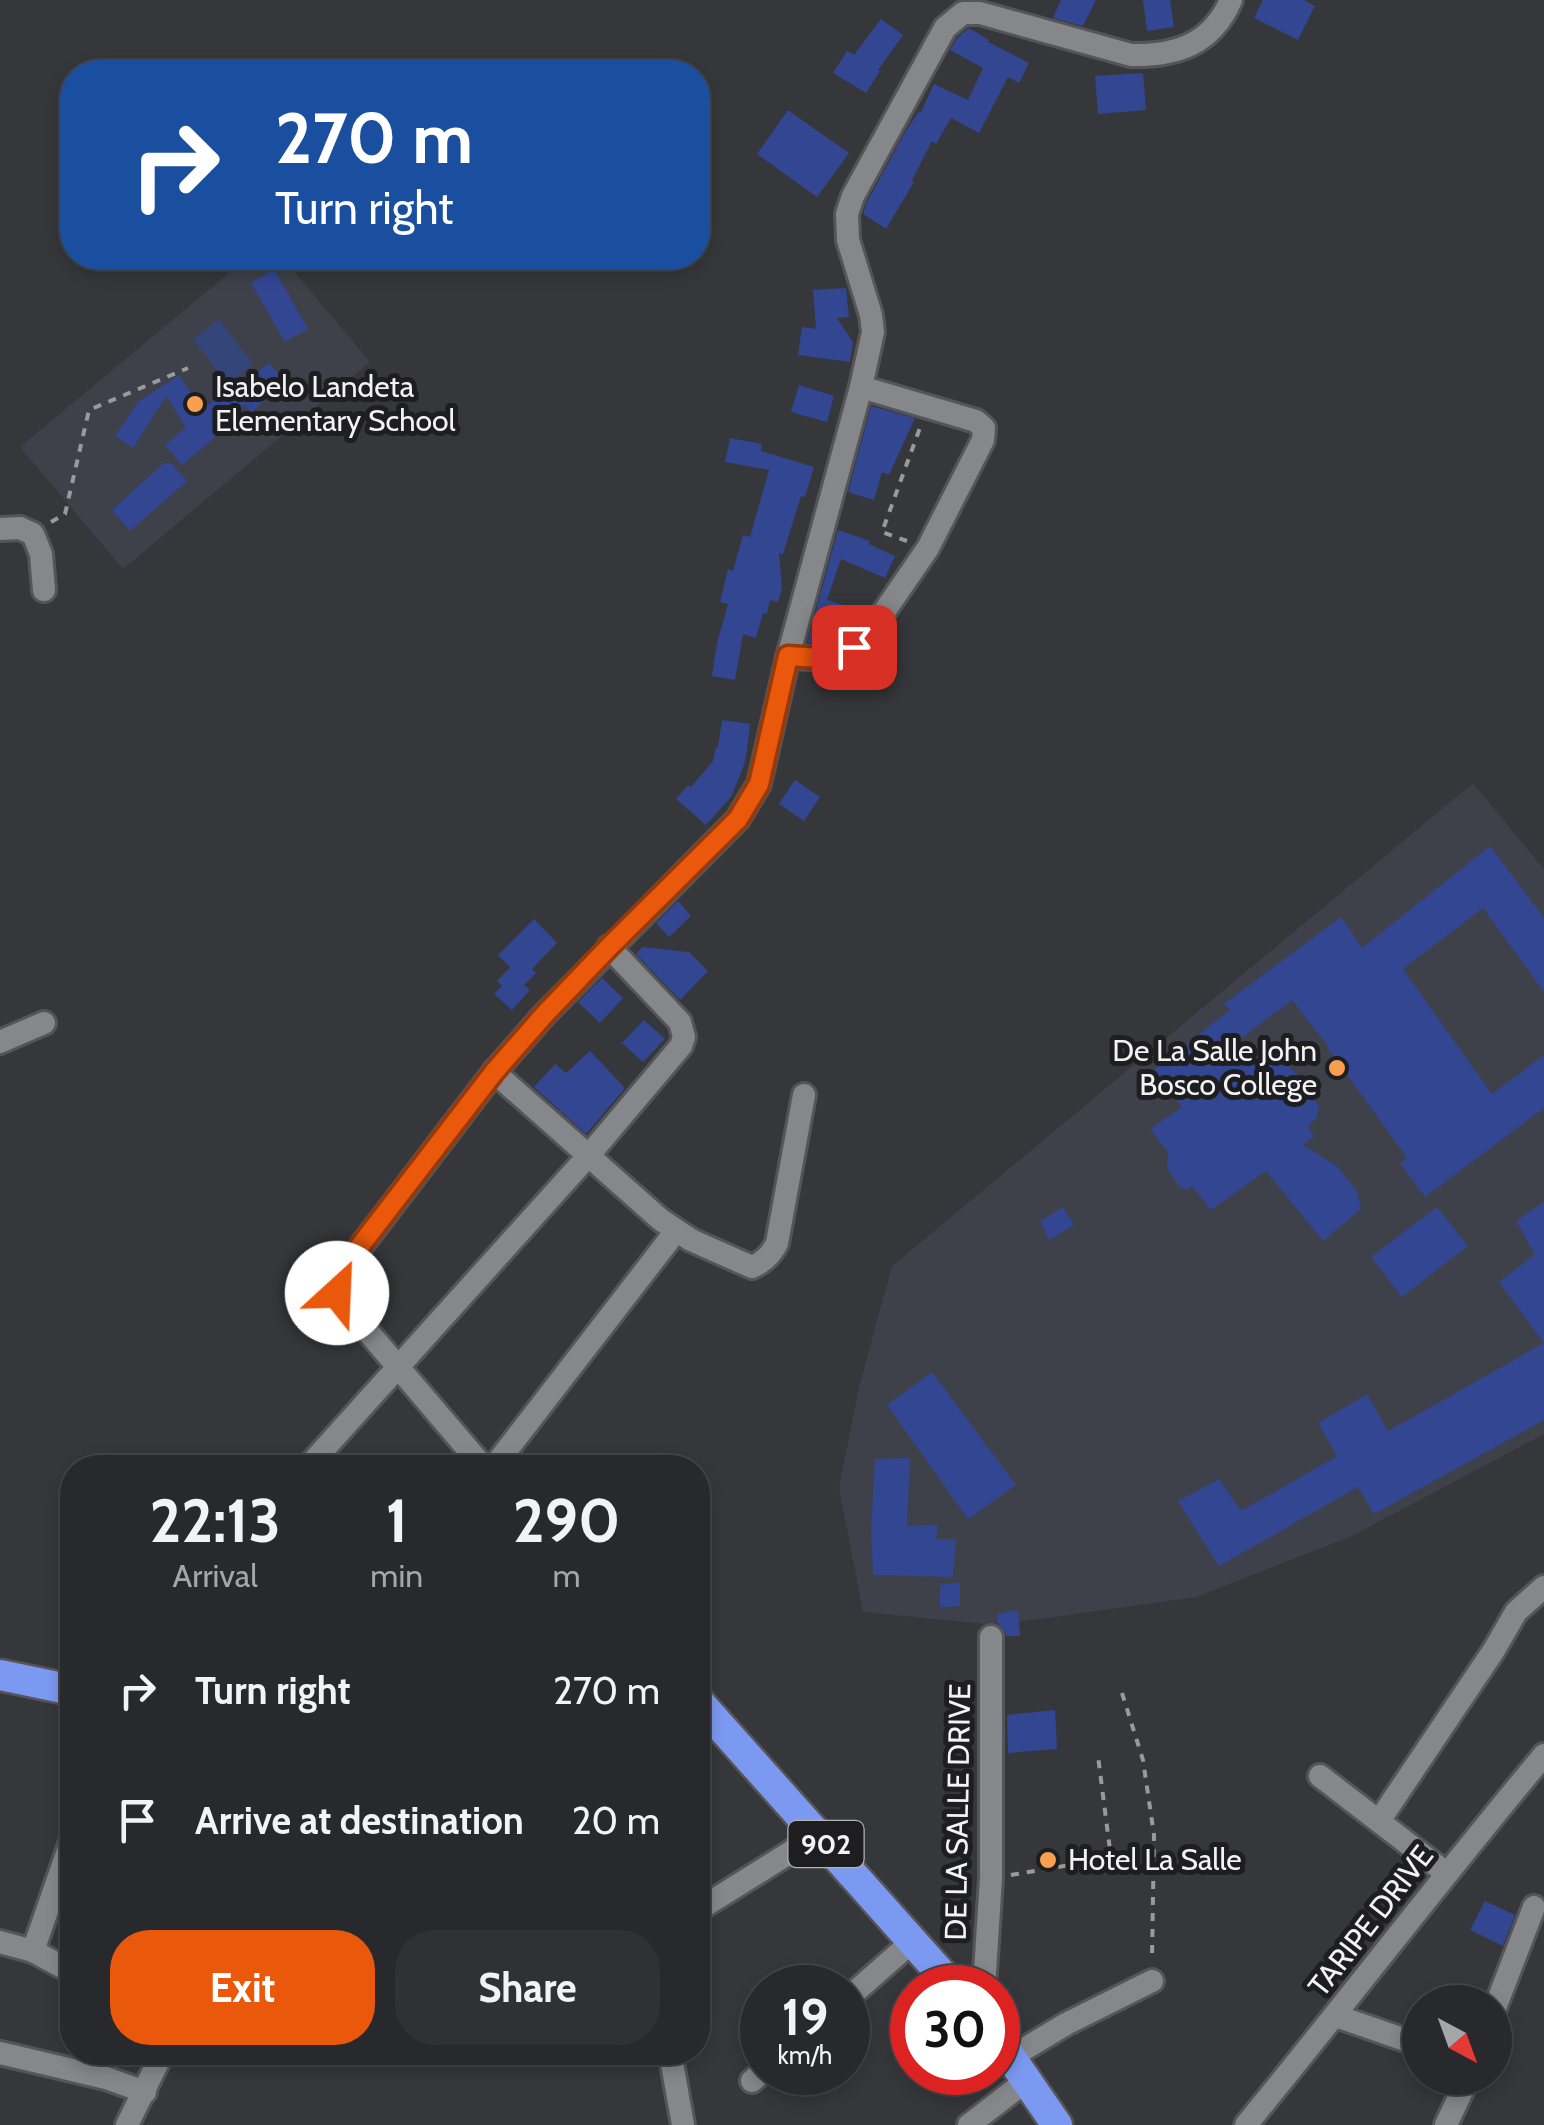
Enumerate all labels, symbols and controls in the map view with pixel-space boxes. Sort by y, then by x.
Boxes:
text: 270 m [275,95,473,181]
icon: right [110,100,240,230]
text: Turn right [275,181,454,235]
place label: Isabelo Landeta Elementary School [215,368,455,439]
marker: Isabelo Landeta Elementary School [184,393,206,415]
pin [812,605,897,690]
icon: arrive [827,620,882,675]
place label: De La Salle John Bosco College [1112,1032,1317,1103]
marker: De La Salle John Bosco College [1326,1057,1348,1079]
position arrow [285,1241,389,1345]
text: 22:13 [150,1484,281,1557]
text: 1 [386,1484,408,1557]
text: 290 [513,1484,620,1557]
text: Arrival [173,1556,258,1595]
text: min [370,1556,423,1595]
text: m [553,1556,581,1595]
icon: right [110,1663,165,1718]
text: Turn right [195,1667,351,1714]
text: 270 m [553,1667,660,1714]
street label: DE LA SALLE DRIVE [937,1683,978,1941]
icon: arrive [110,1793,165,1848]
text: Arrive at destination [195,1797,524,1844]
text: 20 m [572,1797,660,1844]
road number: 902 [788,1821,864,1867]
street label: TARIPE DRIVE [1300,1838,1441,2004]
place label: Hotel La Salle [1068,1841,1242,1878]
marker: Hotel La Salle [1037,1849,1059,1871]
button: Exit [110,1930,375,2045]
button: Share [395,1930,660,2045]
speed limit sign: 30 [890,1965,1020,2095]
north arrow [1402,1985,1512,2095]
map controls [1402,1985,1512,2095]
text: 19 [782,1987,828,2048]
text: km/h [778,2040,832,2070]

